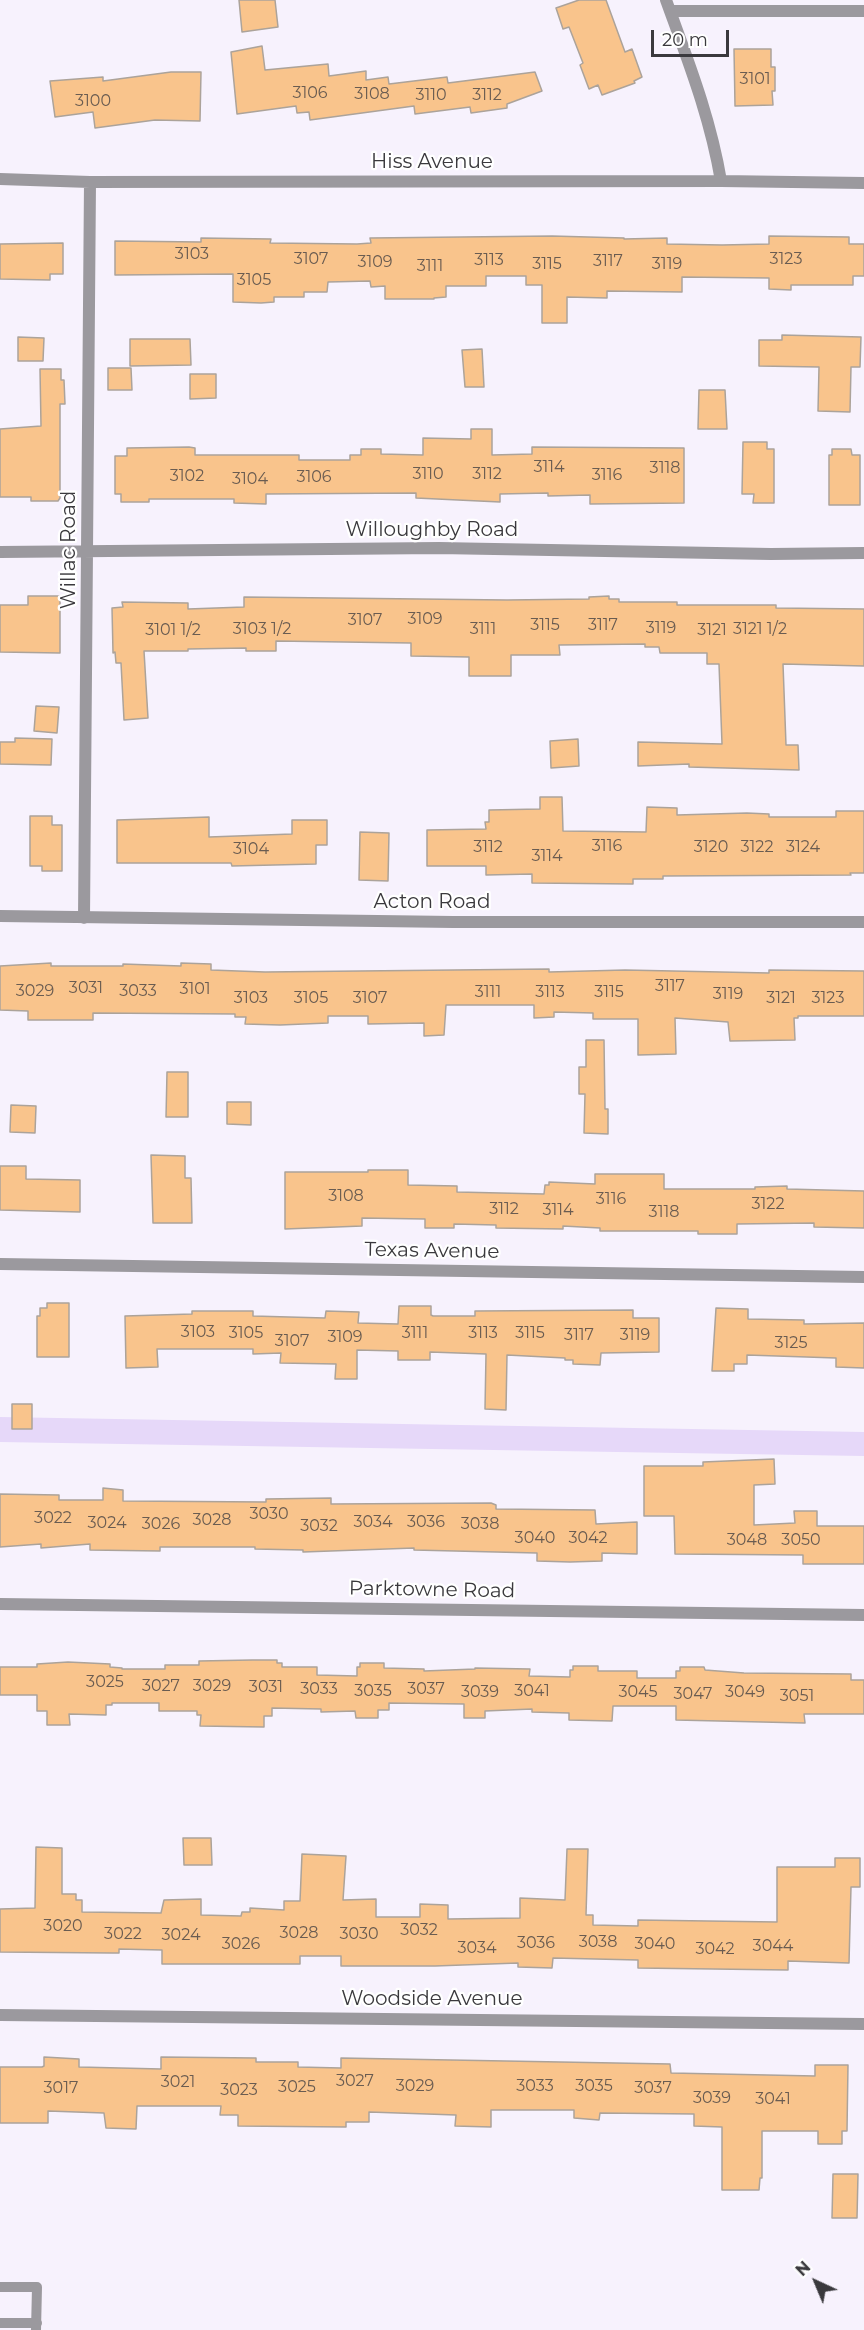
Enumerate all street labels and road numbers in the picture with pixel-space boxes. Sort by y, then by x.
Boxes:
street label: Hiss Avenue [371,150,493,174]
street label: Willac Road [57,491,81,609]
street label: Willoughby Road [346,518,518,542]
street label: Acton Road [374,890,490,914]
street label: Texas Avenue [364,1238,500,1264]
street label: Parktowne Road [349,1577,515,1603]
street label: Woodside Avenue [341,1987,523,2011]

